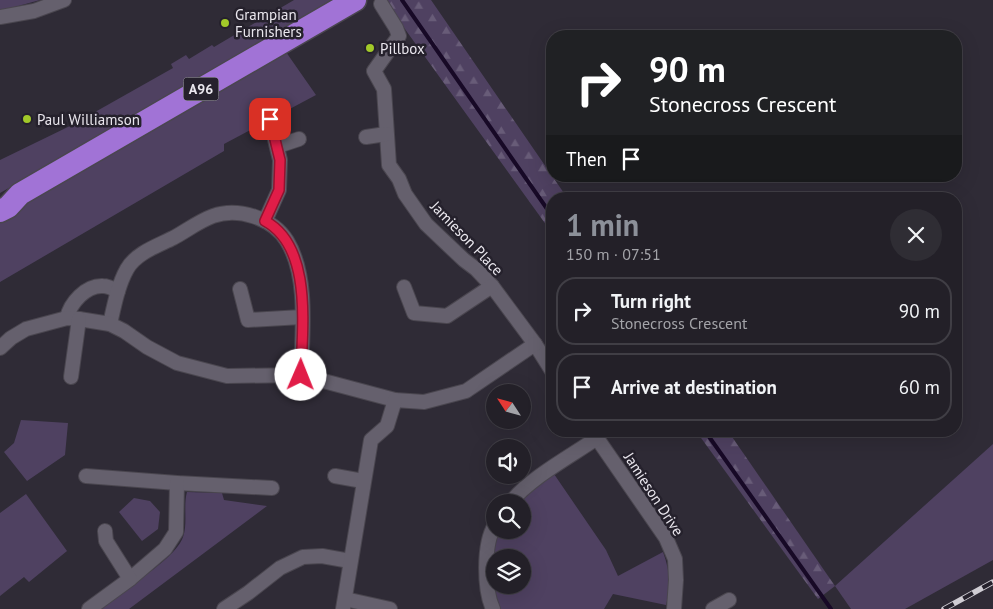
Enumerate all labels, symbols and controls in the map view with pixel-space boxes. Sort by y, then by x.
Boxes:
place label: Grampian Furnishers [235,5,302,41]
marker: Grampian Furnishers [219,17,231,29]
place label: Pillbox [380,39,425,58]
marker: Pillbox [364,42,376,54]
text: 90 m [649,46,726,92]
icon: right [566,50,631,115]
road number: A96 [184,78,218,100]
text: Stonecross Crescent [649,90,836,118]
pin [249,98,291,140]
icon: arrive [256,105,284,133]
place label: Paul Williamson [37,110,140,129]
marker: Paul Williamson [21,113,33,125]
icon: arrive [617,145,645,173]
text: Then [566,147,607,171]
street label: Jamieson Place [426,196,507,279]
text: 1 min [566,205,639,244]
button: close [890,209,942,261]
text: 150 m · 07:51 [566,244,661,264]
text: Turn right [611,289,691,313]
icon: right [568,297,596,325]
text: 90 m [899,299,940,323]
text: Stonecross Crescent [611,313,747,333]
position arrow [274,348,326,400]
icon: arrive [568,373,596,401]
text: Arrive at destination [611,375,777,399]
text: 60 m [899,375,940,399]
north arrow [486,384,531,429]
map controls [486,384,531,594]
button: sound [486,439,531,484]
street label: Jamieson Drive [619,448,688,539]
button: search [486,494,531,539]
button: layers [486,549,531,594]

